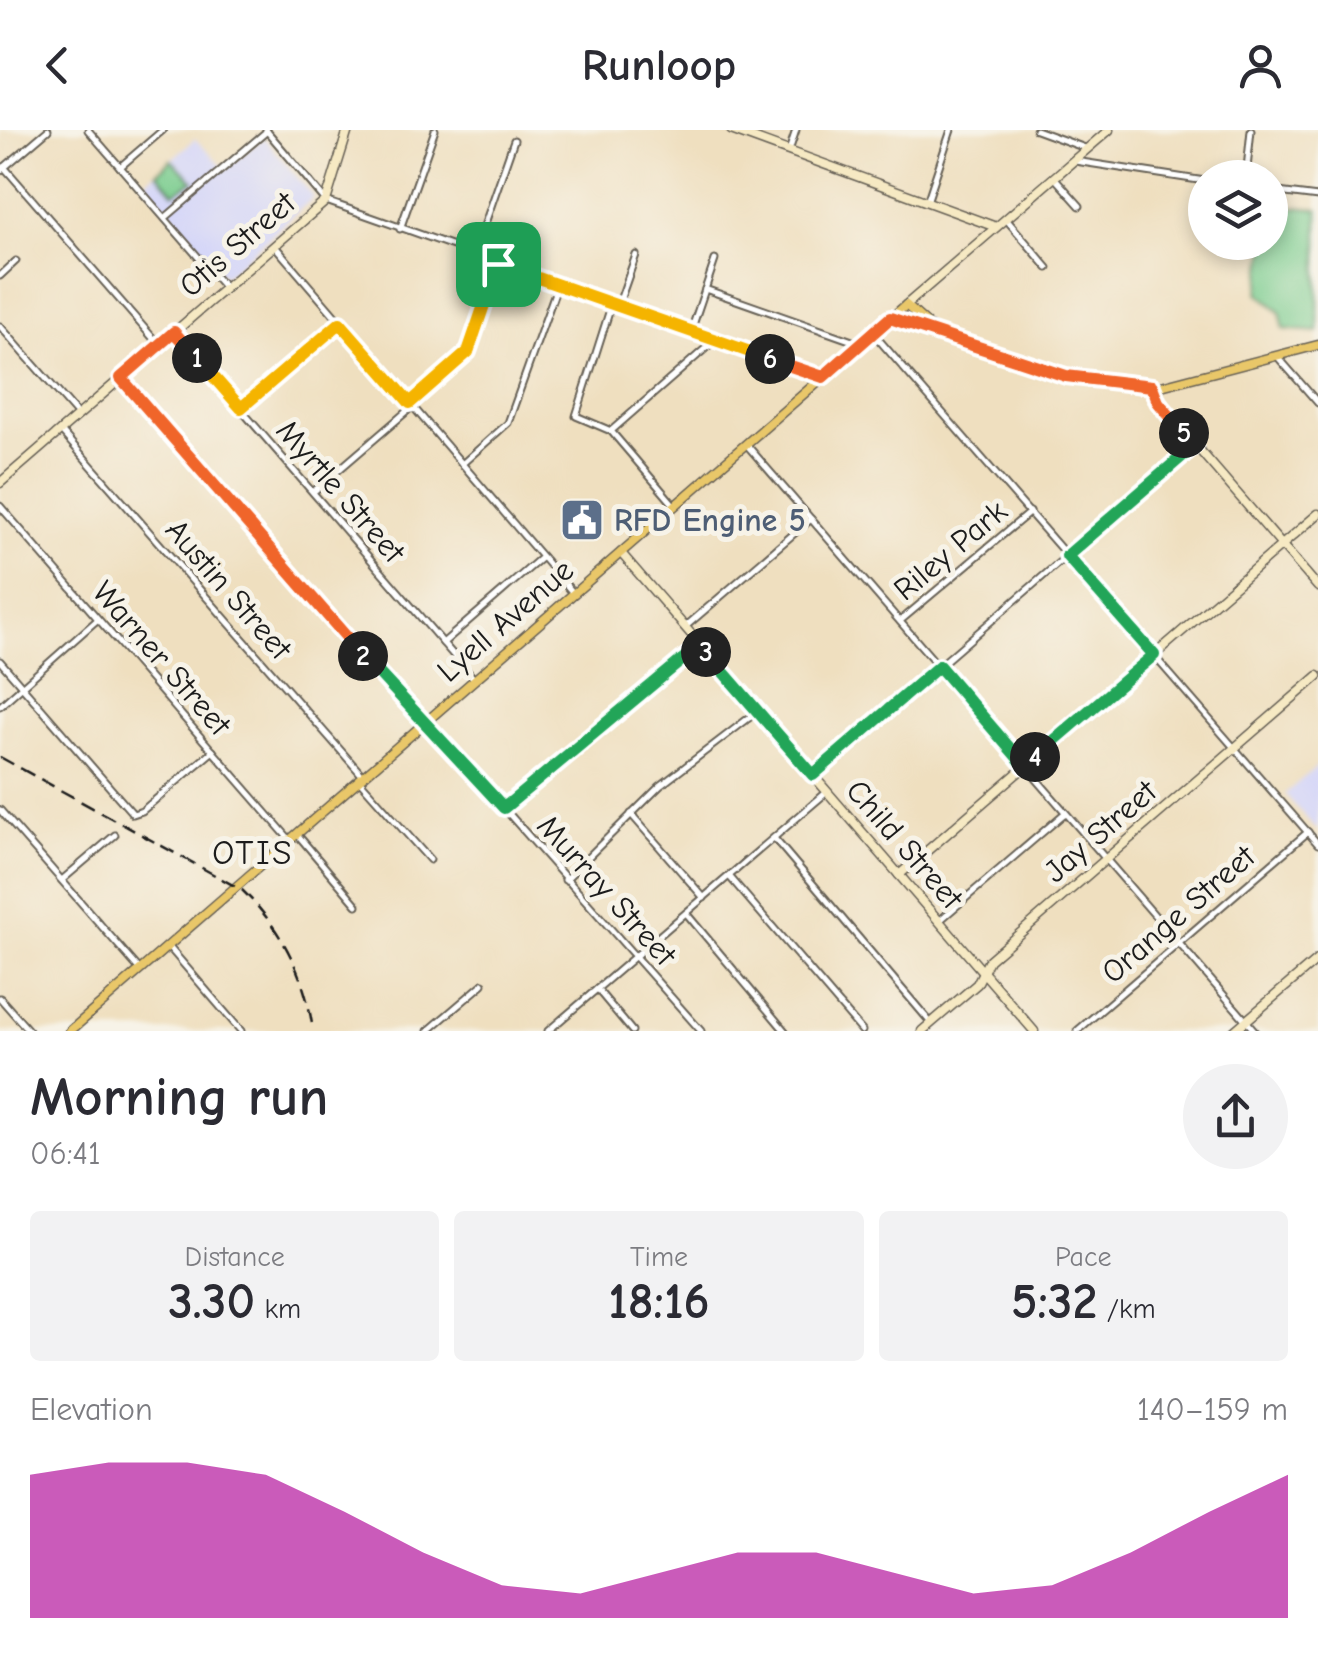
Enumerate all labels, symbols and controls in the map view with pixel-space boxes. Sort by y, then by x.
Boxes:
icon: back [30,38,85,93]
icon: person [1233,38,1288,93]
text: Runloop [582,39,736,91]
map controls [1188,160,1288,260]
button: layers [1188,160,1288,260]
street label: Otis Street [172,184,303,305]
pin [456,222,541,307]
icon: arrive [471,237,526,292]
pin: 1 [172,333,222,383]
pin: 6 [745,334,795,384]
text: 1 [191,342,203,374]
text: 6 [763,343,777,375]
pin: 5 [1159,408,1209,458]
street label: Myrtle Street [269,412,413,571]
text: 5 [1177,417,1191,449]
street label: Riley Park [886,492,1015,608]
public building icon: RFD Engine 5 [559,497,605,543]
place label: RFD Engine 5 [614,502,806,539]
street label: Austin Street [158,512,300,667]
street label: Lyell Avenue [430,551,581,689]
street label: Warner Street [85,574,239,744]
pin: 3 [681,627,731,677]
pin: 2 [338,631,388,681]
text: 3 [699,636,713,668]
text: 2 [356,640,370,672]
pin: 4 [1010,732,1060,782]
text: 4 [1028,741,1042,773]
street label: Child Street [839,772,971,917]
street label: Jay Street [1037,772,1165,890]
street label: Murray Street [529,808,684,974]
district label: OTIS [212,832,294,873]
street label: Orange Street [1094,837,1263,991]
button: share [1183,1064,1288,1169]
text: Morning run [30,1065,328,1129]
text: 06:41 [30,1135,101,1172]
text: Distance [185,1241,285,1273]
text: Time [630,1241,688,1273]
text: Pace [1055,1241,1112,1273]
text: 3.30 [168,1273,255,1331]
text: 18:16 [608,1273,710,1331]
text: 5:32 [1011,1273,1097,1331]
text: km [255,1293,301,1325]
text: /km [1097,1293,1156,1325]
text: Elevation [30,1391,153,1428]
text: 140–159 m [1137,1391,1288,1428]

